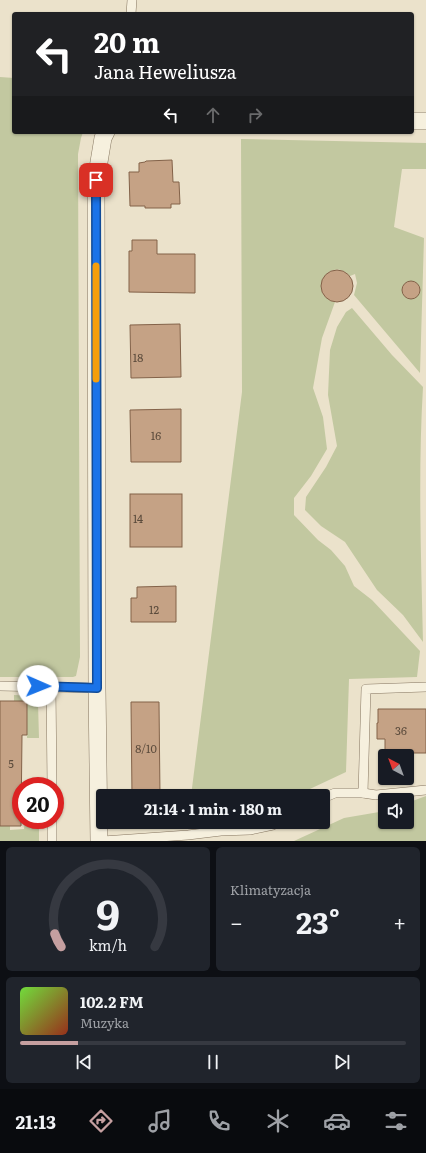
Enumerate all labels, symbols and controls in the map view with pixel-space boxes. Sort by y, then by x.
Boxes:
text: 20 m [94,20,160,62]
icon: left [28,28,80,80]
text: Jana Heweliusza [94,58,236,85]
icon: left [160,104,182,126]
icon: ahead [202,104,224,126]
icon: right [244,104,266,126]
pin [79,163,113,197]
icon: arrive [85,169,107,191]
house number: 18 [133,349,143,365]
house number: 16 [151,427,161,443]
house number: 14 [133,510,143,526]
house number: 12 [149,601,159,617]
position arrow [17,665,59,707]
house number: 36 [395,722,407,738]
house number: 8/10 [135,740,157,756]
north arrow [378,749,414,785]
map controls [378,749,414,829]
house number: 5 [8,755,14,771]
speed limit sign: 20 [12,777,64,829]
button: sound [378,793,414,829]
text: 21:14 · 1 min · 180 m [144,797,282,820]
text: Klimatyzacja [230,880,311,899]
text: 9 [96,881,120,943]
text: 23° [296,899,340,943]
text: − [230,905,243,938]
text: + [393,905,406,938]
text: km/h [89,934,128,955]
text: 102.2 FM [80,990,144,1013]
text: Muzyka [80,1013,129,1032]
icon: previous [73,1051,95,1073]
icon: pause [202,1051,224,1073]
icon: next [331,1051,353,1073]
icon: directions [87,1107,115,1135]
icon: music [146,1107,174,1135]
icon: phone [205,1107,233,1135]
icon: climate [264,1107,292,1135]
icon: car [323,1107,351,1135]
icon: filters [382,1107,410,1135]
text: 21:13 [16,1108,56,1135]

